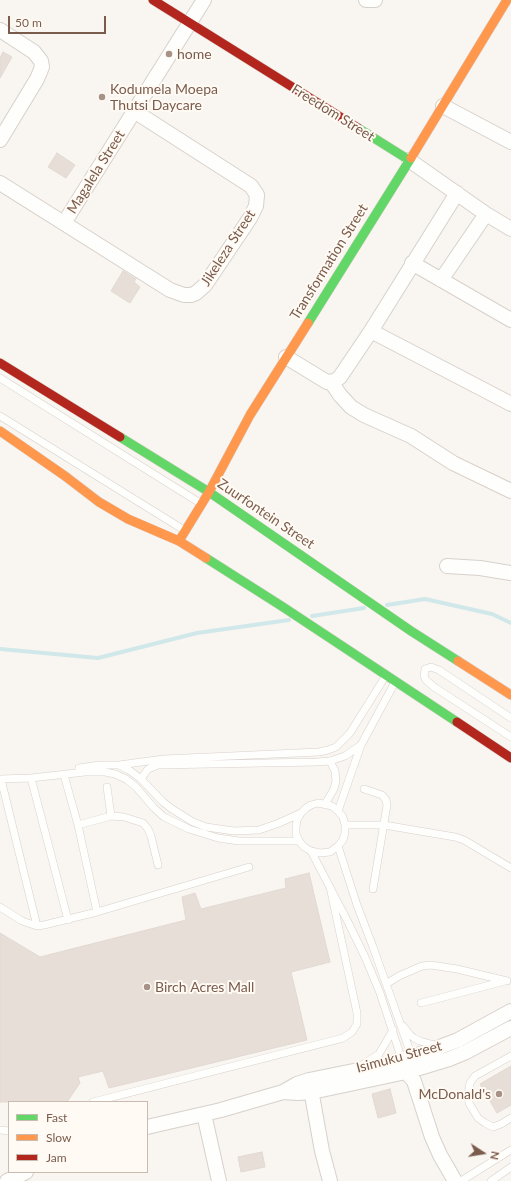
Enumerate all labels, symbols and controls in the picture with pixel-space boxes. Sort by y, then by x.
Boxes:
scale bar [10,8,108,34]
text: 50 m [15,15,42,30]
place label: home [177,46,212,62]
marker: home [164,49,174,59]
place label: Kodumela Moepa Thutsi Daycare [110,81,218,114]
street label: Freedom Street [288,81,378,145]
marker: Kodumela Moepa Thutsi Daycare [97,92,107,102]
street label: Magalela Street [64,127,128,217]
street label: Transformation Street [287,201,371,323]
street label: Jikeleza Street [197,207,259,289]
street label: Zuurfontein Street [214,475,318,553]
place label: Birch Acres Mall [155,979,254,995]
marker: Birch Acres Mall [142,982,152,992]
street label: Isimuku Street [354,1038,444,1076]
place label: McDonald's [418,1086,491,1102]
marker: McDonald's [494,1089,504,1099]
legend [8,1101,148,1173]
text: Fast [46,1110,67,1125]
text: Slow [46,1130,71,1145]
north arrow [463,1133,503,1173]
text: Jam [46,1150,67,1165]
text: N [488,1150,502,1161]

